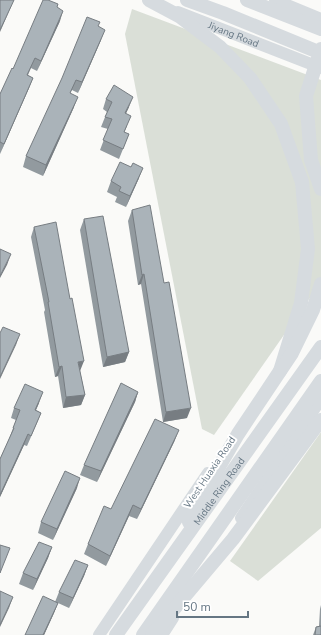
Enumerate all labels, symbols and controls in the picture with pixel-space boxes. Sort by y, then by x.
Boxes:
street label: Jiyang Road [205,18,261,51]
street label: West Huaxia Road [181,434,239,511]
street label: Middle Ring Road [191,455,248,528]
scale bar [177,593,248,619]
text: 50 m [183,599,211,615]

